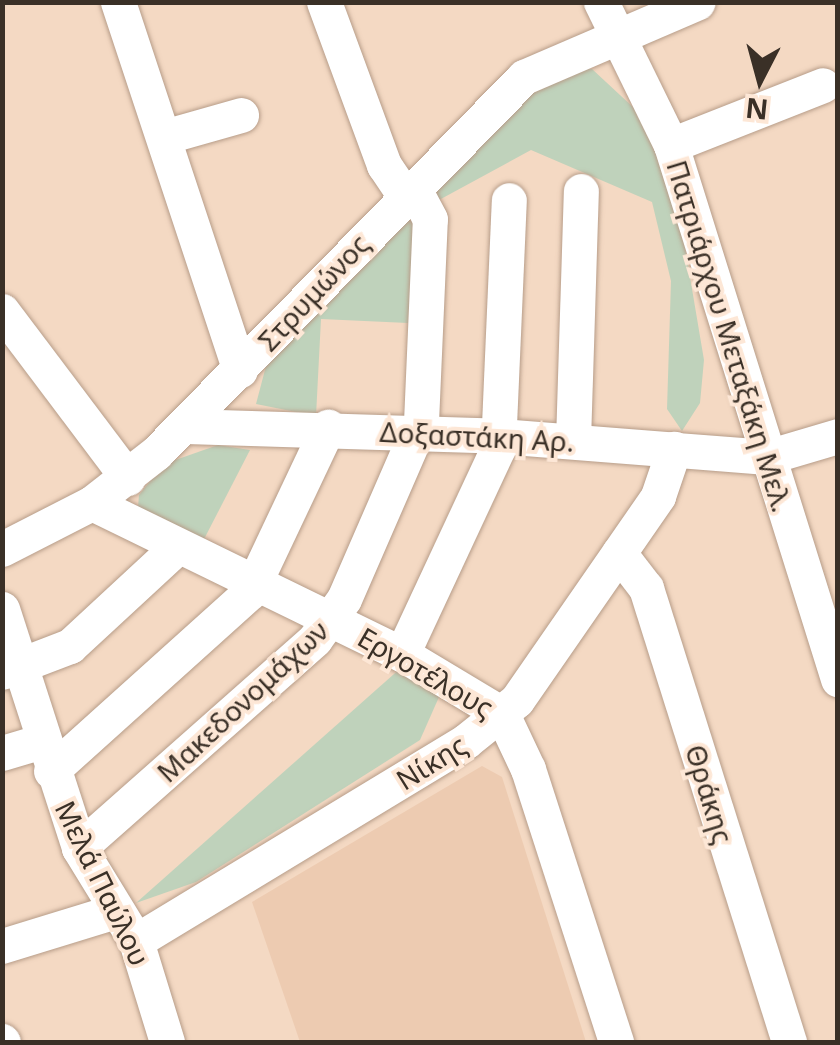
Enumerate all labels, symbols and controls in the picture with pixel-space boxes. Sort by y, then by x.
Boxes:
north arrow [710,30,810,130]
text: N [744,90,770,130]
street label: Πατριάρχου Μεταξάκη Μελ. [660,156,800,516]
street label: Στρυμώνος [251,227,375,357]
street label: Δοξαστάκη Αρ. [379,414,575,458]
street label: Μακεδονομάχων [150,613,334,789]
street label: Εργοτέλους [352,620,500,724]
street label: Νίκης [390,728,472,796]
street label: Θράκης [679,740,741,848]
street label: Μελά Παύλου [49,795,157,971]

